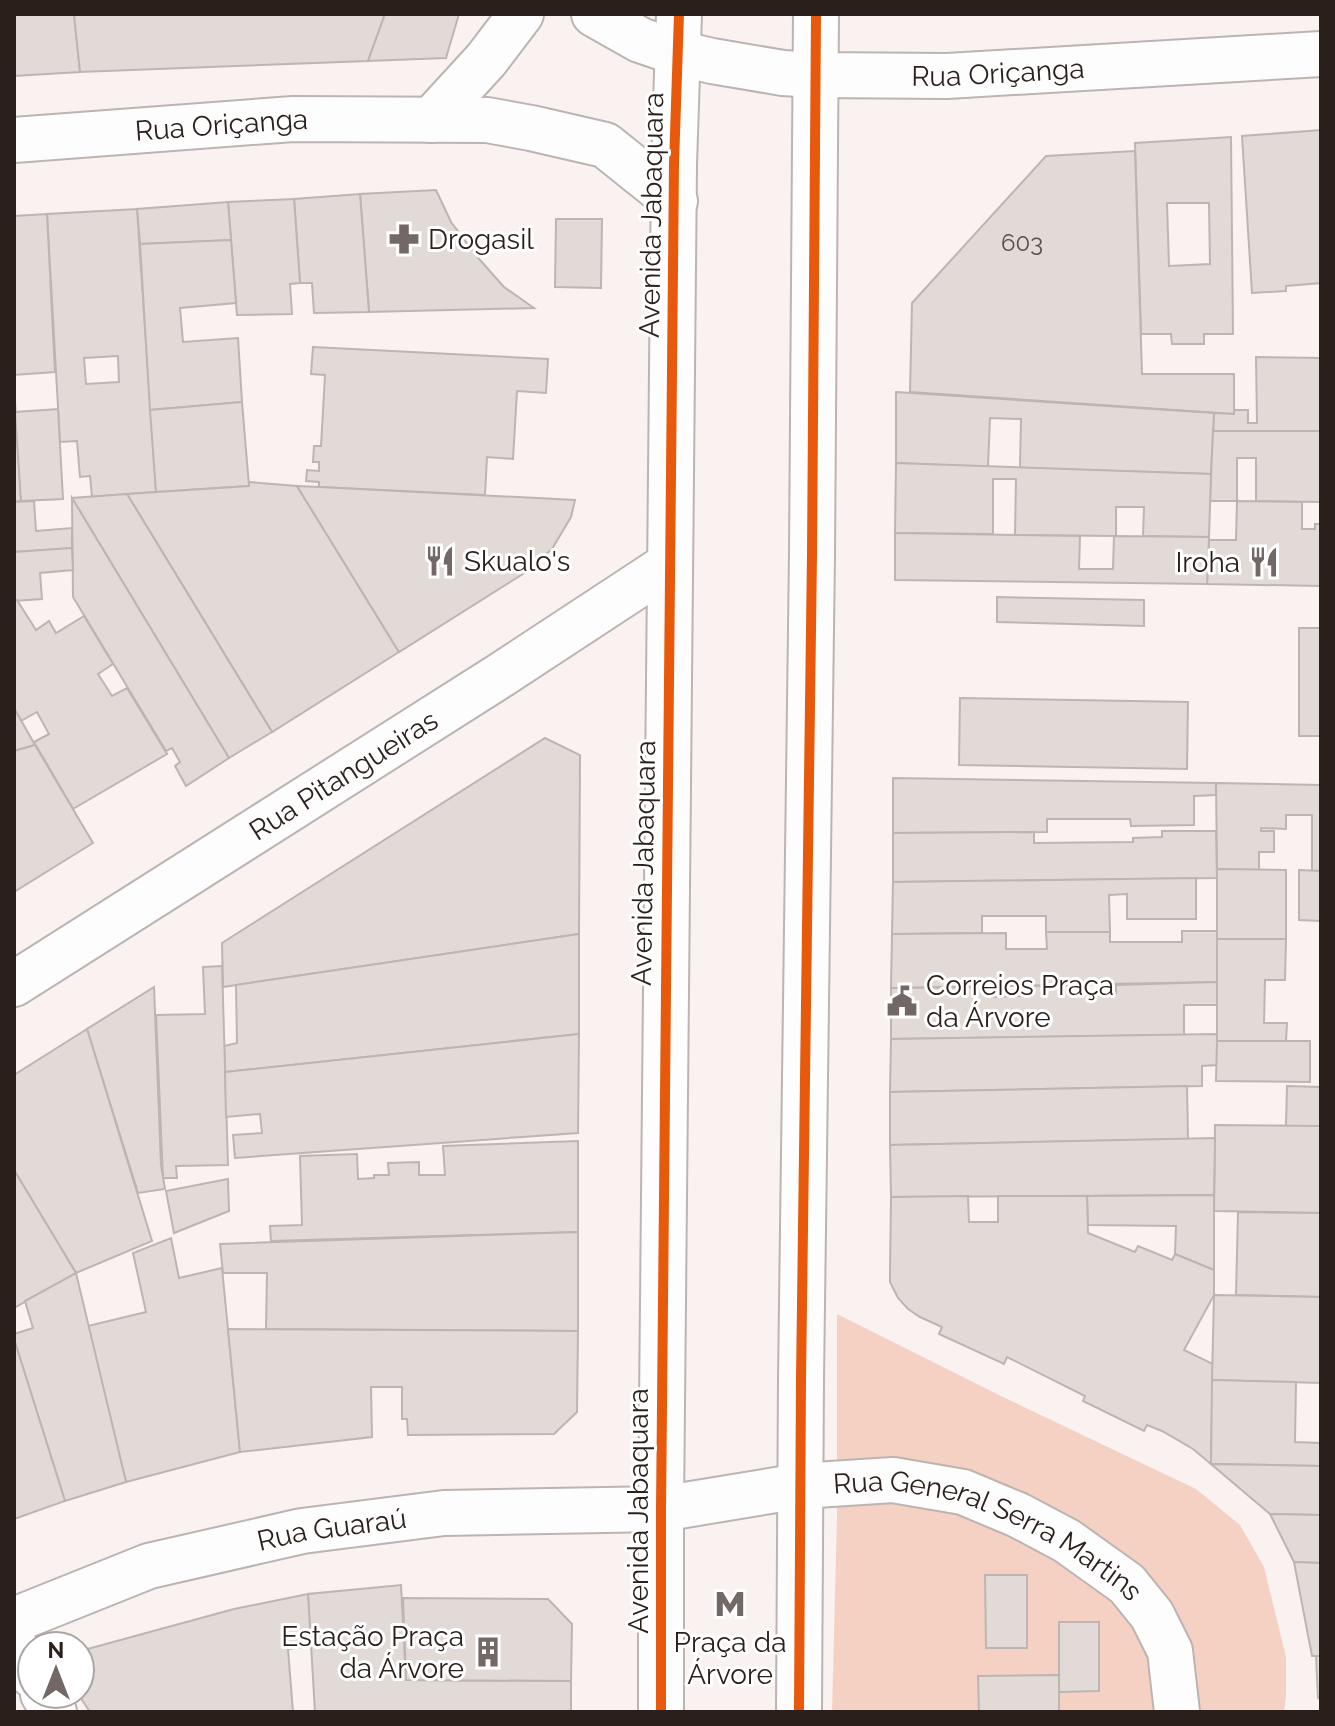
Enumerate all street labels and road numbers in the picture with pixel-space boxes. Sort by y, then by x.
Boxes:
street label: Rua Oriçanga [911,52,1086,93]
street label: Avenida Jabaquara [633,92,670,338]
street label: Rua Oriçanga [134,103,308,148]
street label: Rua Pitangueiras [243,703,444,847]
street label: Avenida Jabaquara [625,740,662,986]
street label: Avenida Jabaquara [622,1388,655,1634]
street label: Rua General Serra Martins [832,1464,1149,1607]
street label: Rua Guaraú [254,1502,408,1558]

